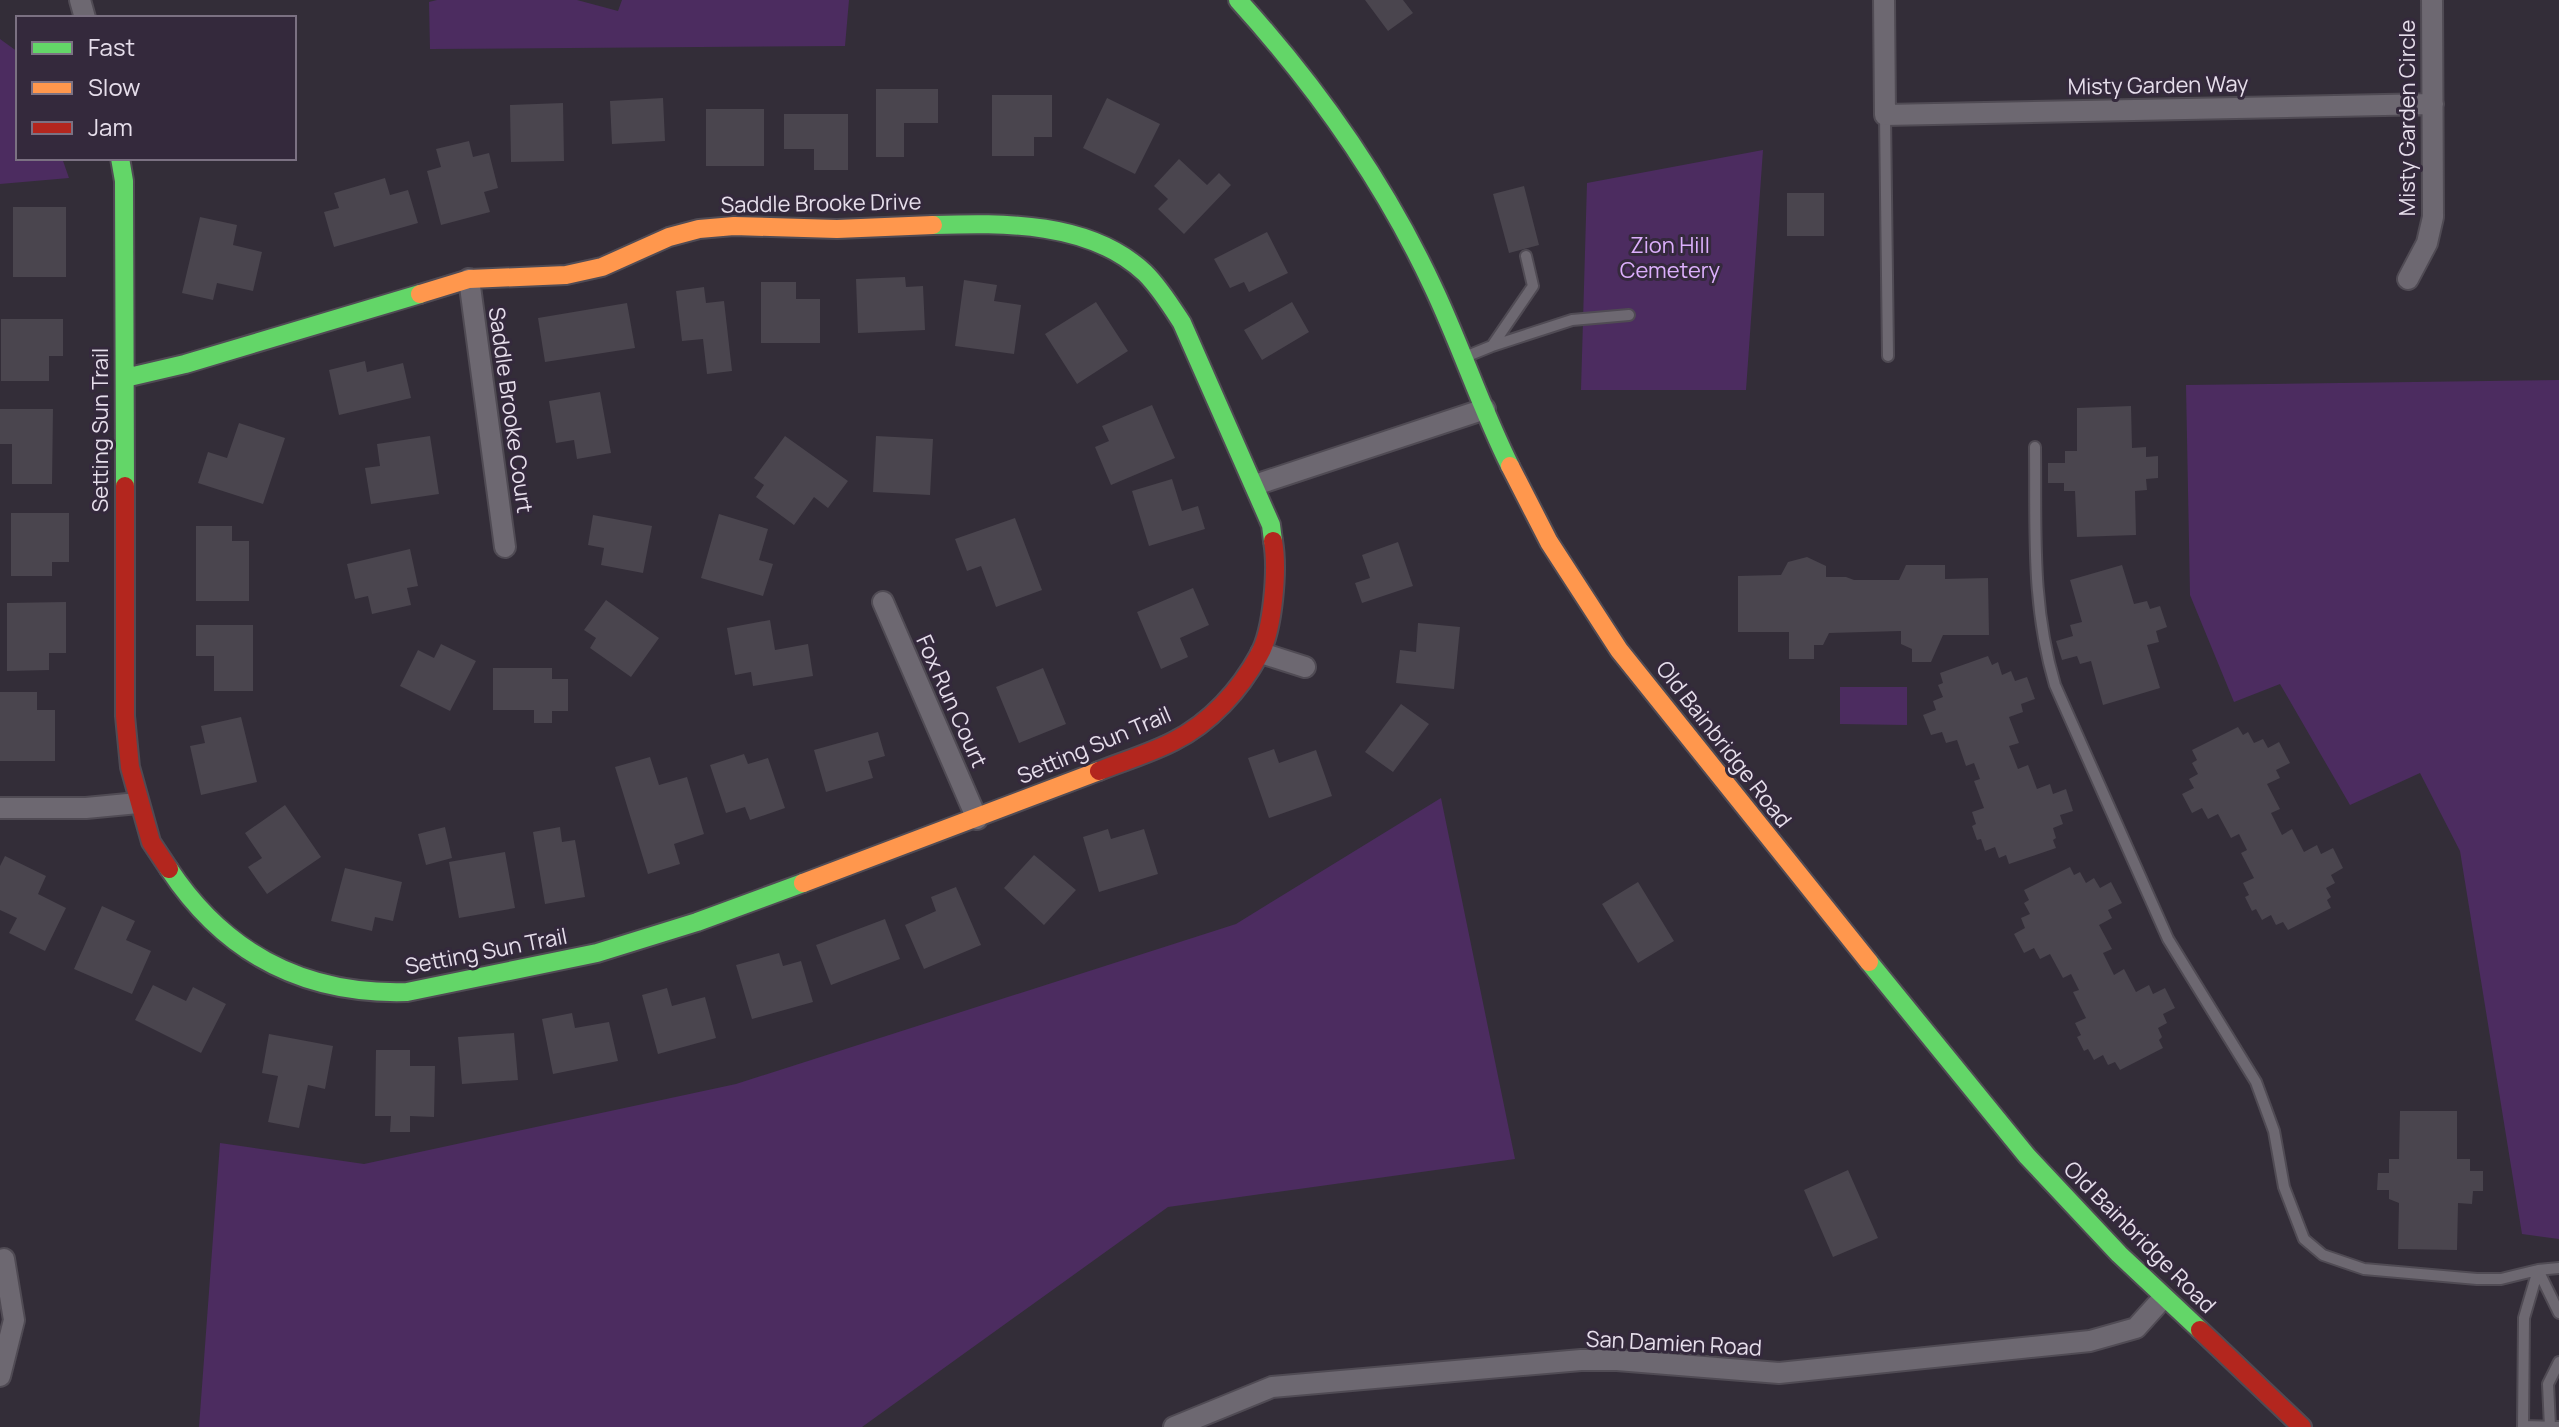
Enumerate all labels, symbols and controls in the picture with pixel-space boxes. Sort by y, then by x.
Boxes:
legend [16,16,296,160]
street label: Misty Garden Circle [2392,20,2422,216]
text: Fast [88,30,135,63]
street label: Misty Garden Way [2067,68,2249,102]
text: Slow [88,70,141,103]
text: Jam [88,110,133,143]
street label: Saddle Brooke Drive [720,186,922,220]
park label: Zion Hill Cemetery [1620,230,1721,285]
street label: Saddle Brooke Court [482,305,540,515]
street label: Setting Sun Trail [85,348,115,512]
street label: Fox Run Court [909,630,995,772]
street label: Old Bainbridge Road [1649,654,1799,834]
street label: Setting Sun Trail [1012,699,1176,791]
street label: Setting Sun Trail [402,921,570,981]
street label: Old Bainbridge Road [2057,1154,2223,1320]
street label: San Damien Road [1585,1323,1763,1363]

